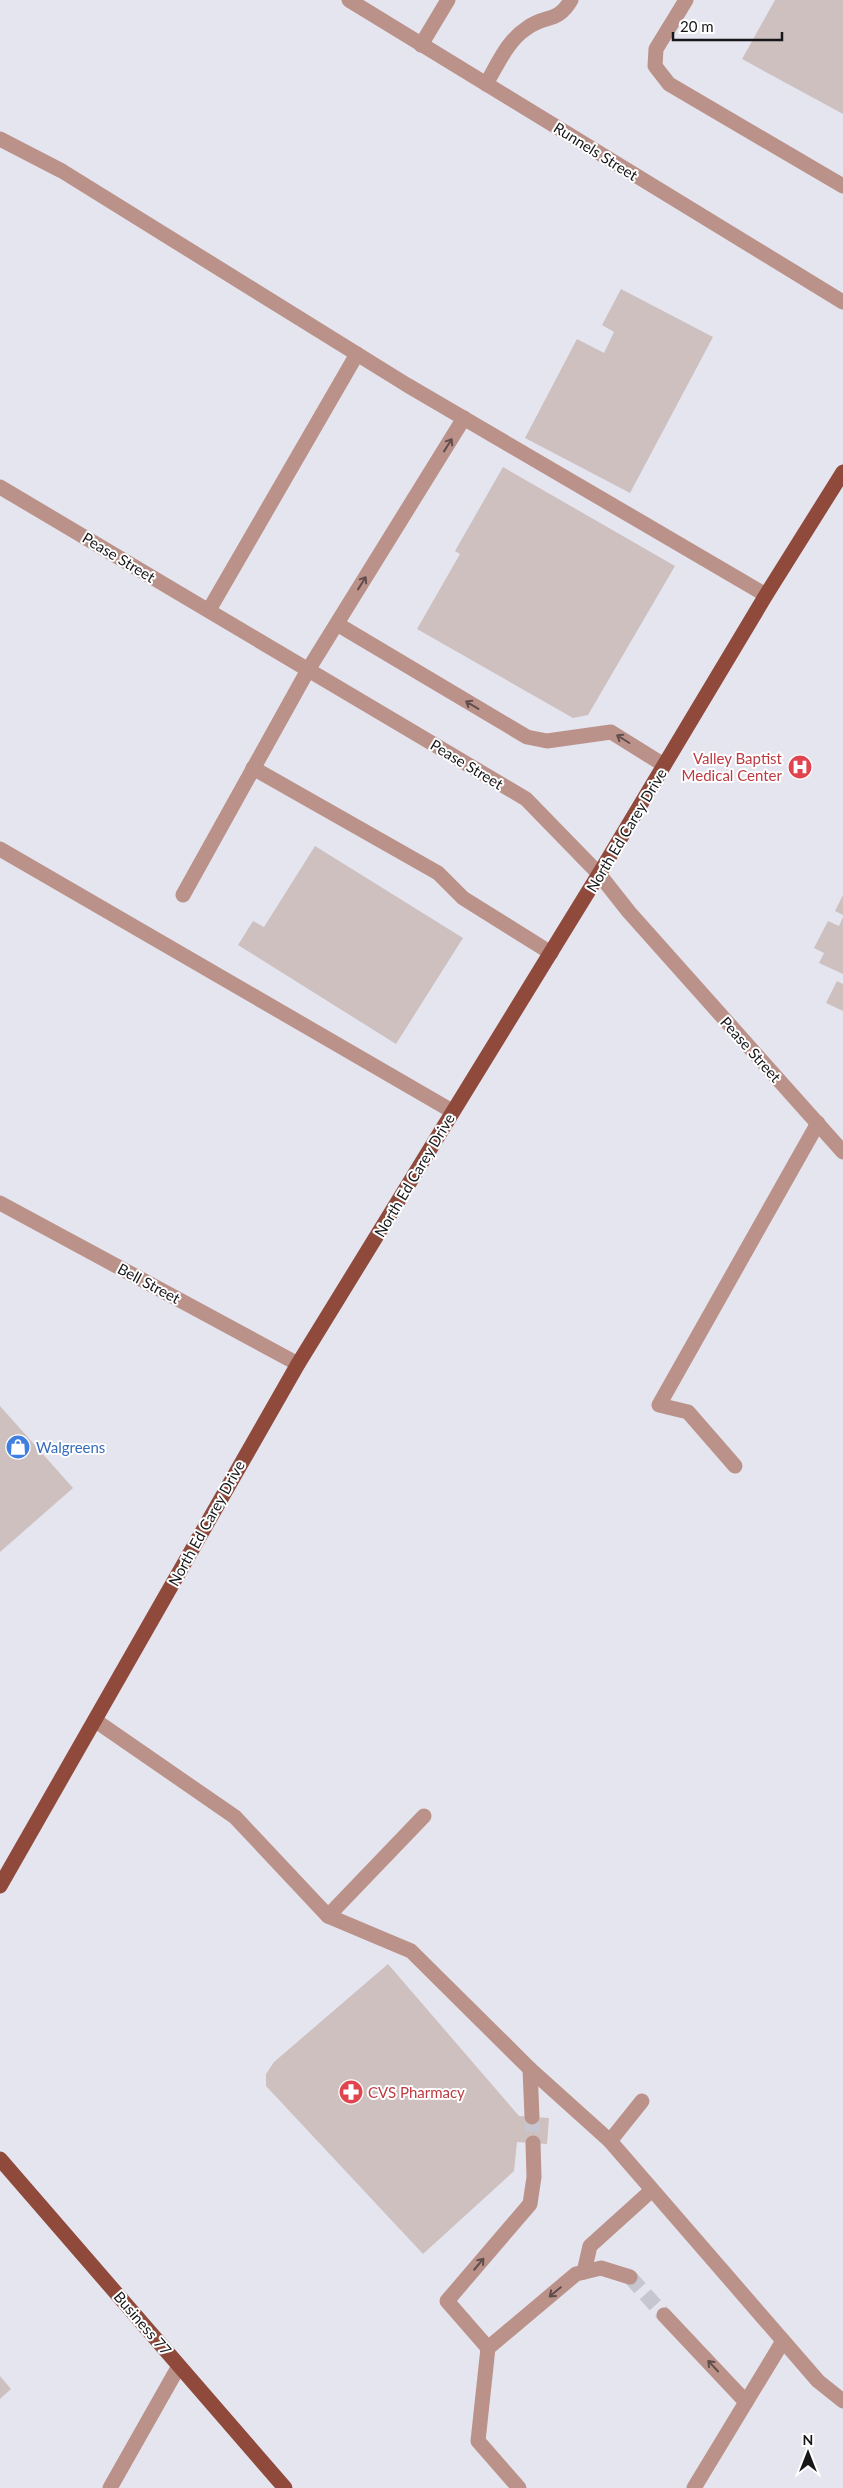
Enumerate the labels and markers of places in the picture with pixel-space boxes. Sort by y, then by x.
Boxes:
place label: Valley Baptist Medical Center [682,749,783,784]
hospital icon: Valley Baptist Medical Center [787,754,813,780]
shop icon: Walgreens [5,1434,31,1460]
place label: Walgreens [36,1438,105,1456]
pharmacy icon: CVS Pharmacy [338,2079,364,2105]
place label: CVS Pharmacy [368,2083,465,2101]

